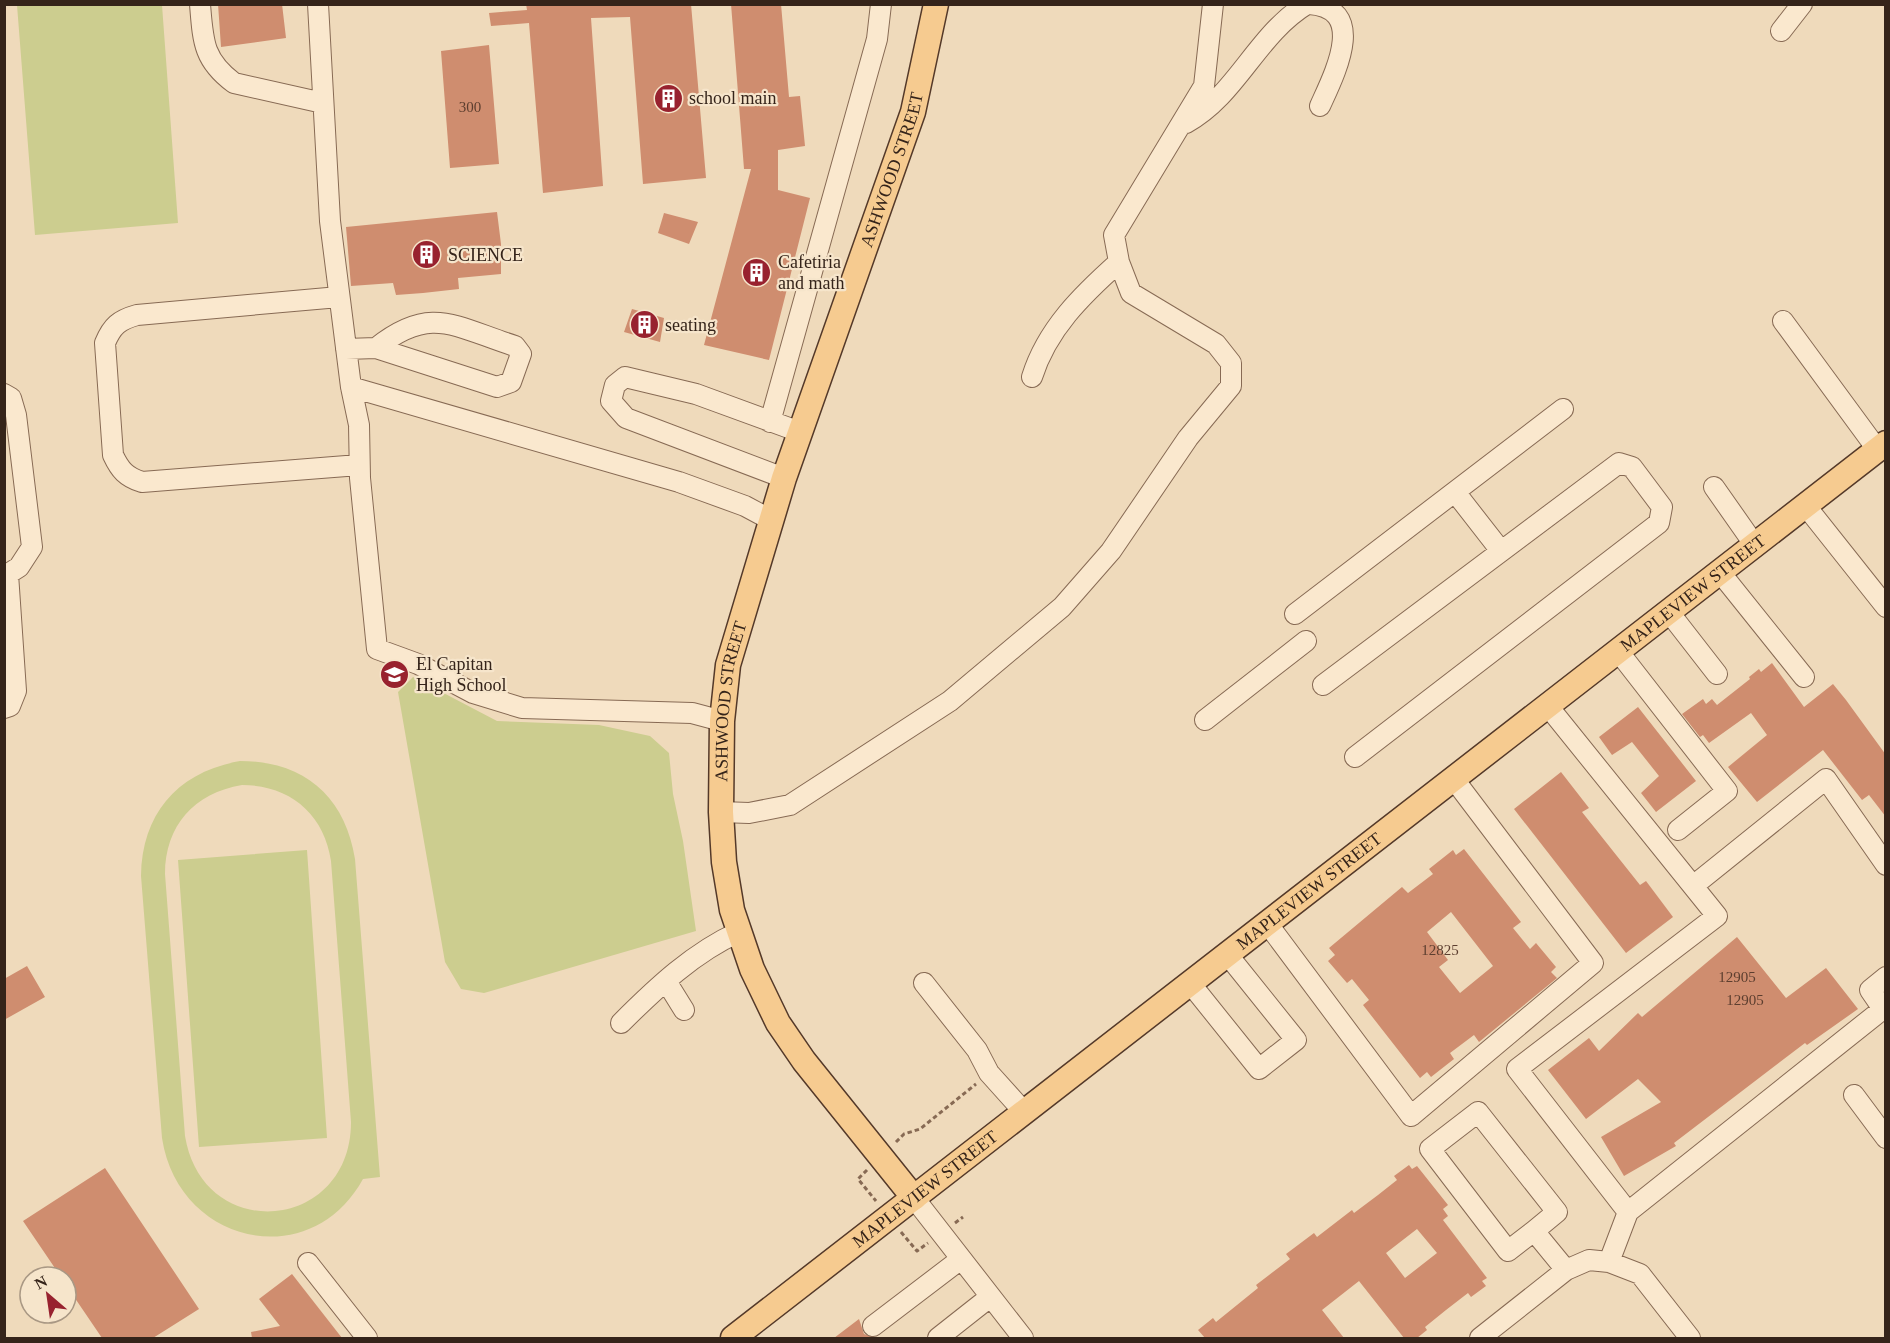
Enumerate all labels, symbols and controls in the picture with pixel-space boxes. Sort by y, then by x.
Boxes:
building icon: school main [652,82,684,114]
place label: school main [689,88,777,108]
street label: ASHWOOD STREET [856,90,927,250]
house number: 300 [459,99,481,115]
building icon: SCIENCE [411,239,443,271]
place label: SCIENCE [448,245,523,265]
place label: Cafetiria and math [778,252,844,293]
building icon: Cafetiria and math [741,256,773,288]
building icon: seating [628,309,660,341]
place label: seating [665,315,716,335]
street label: MAPLEVIEW STREET [1616,530,1769,656]
street label: ASHWOOD STREET [711,619,751,782]
place label: El Capitan High School [416,654,507,695]
school or university icon: El Capitan High School [379,658,411,690]
street label: MAPLEVIEW STREET [1232,828,1385,954]
house number: 12825 [1421,942,1459,958]
house number: 12905 [1718,969,1756,985]
house number: 12905 [1726,992,1764,1008]
street label: MAPLEVIEW STREET [848,1126,1001,1252]
north arrow [18,1265,78,1325]
text: N [32,1272,51,1293]

